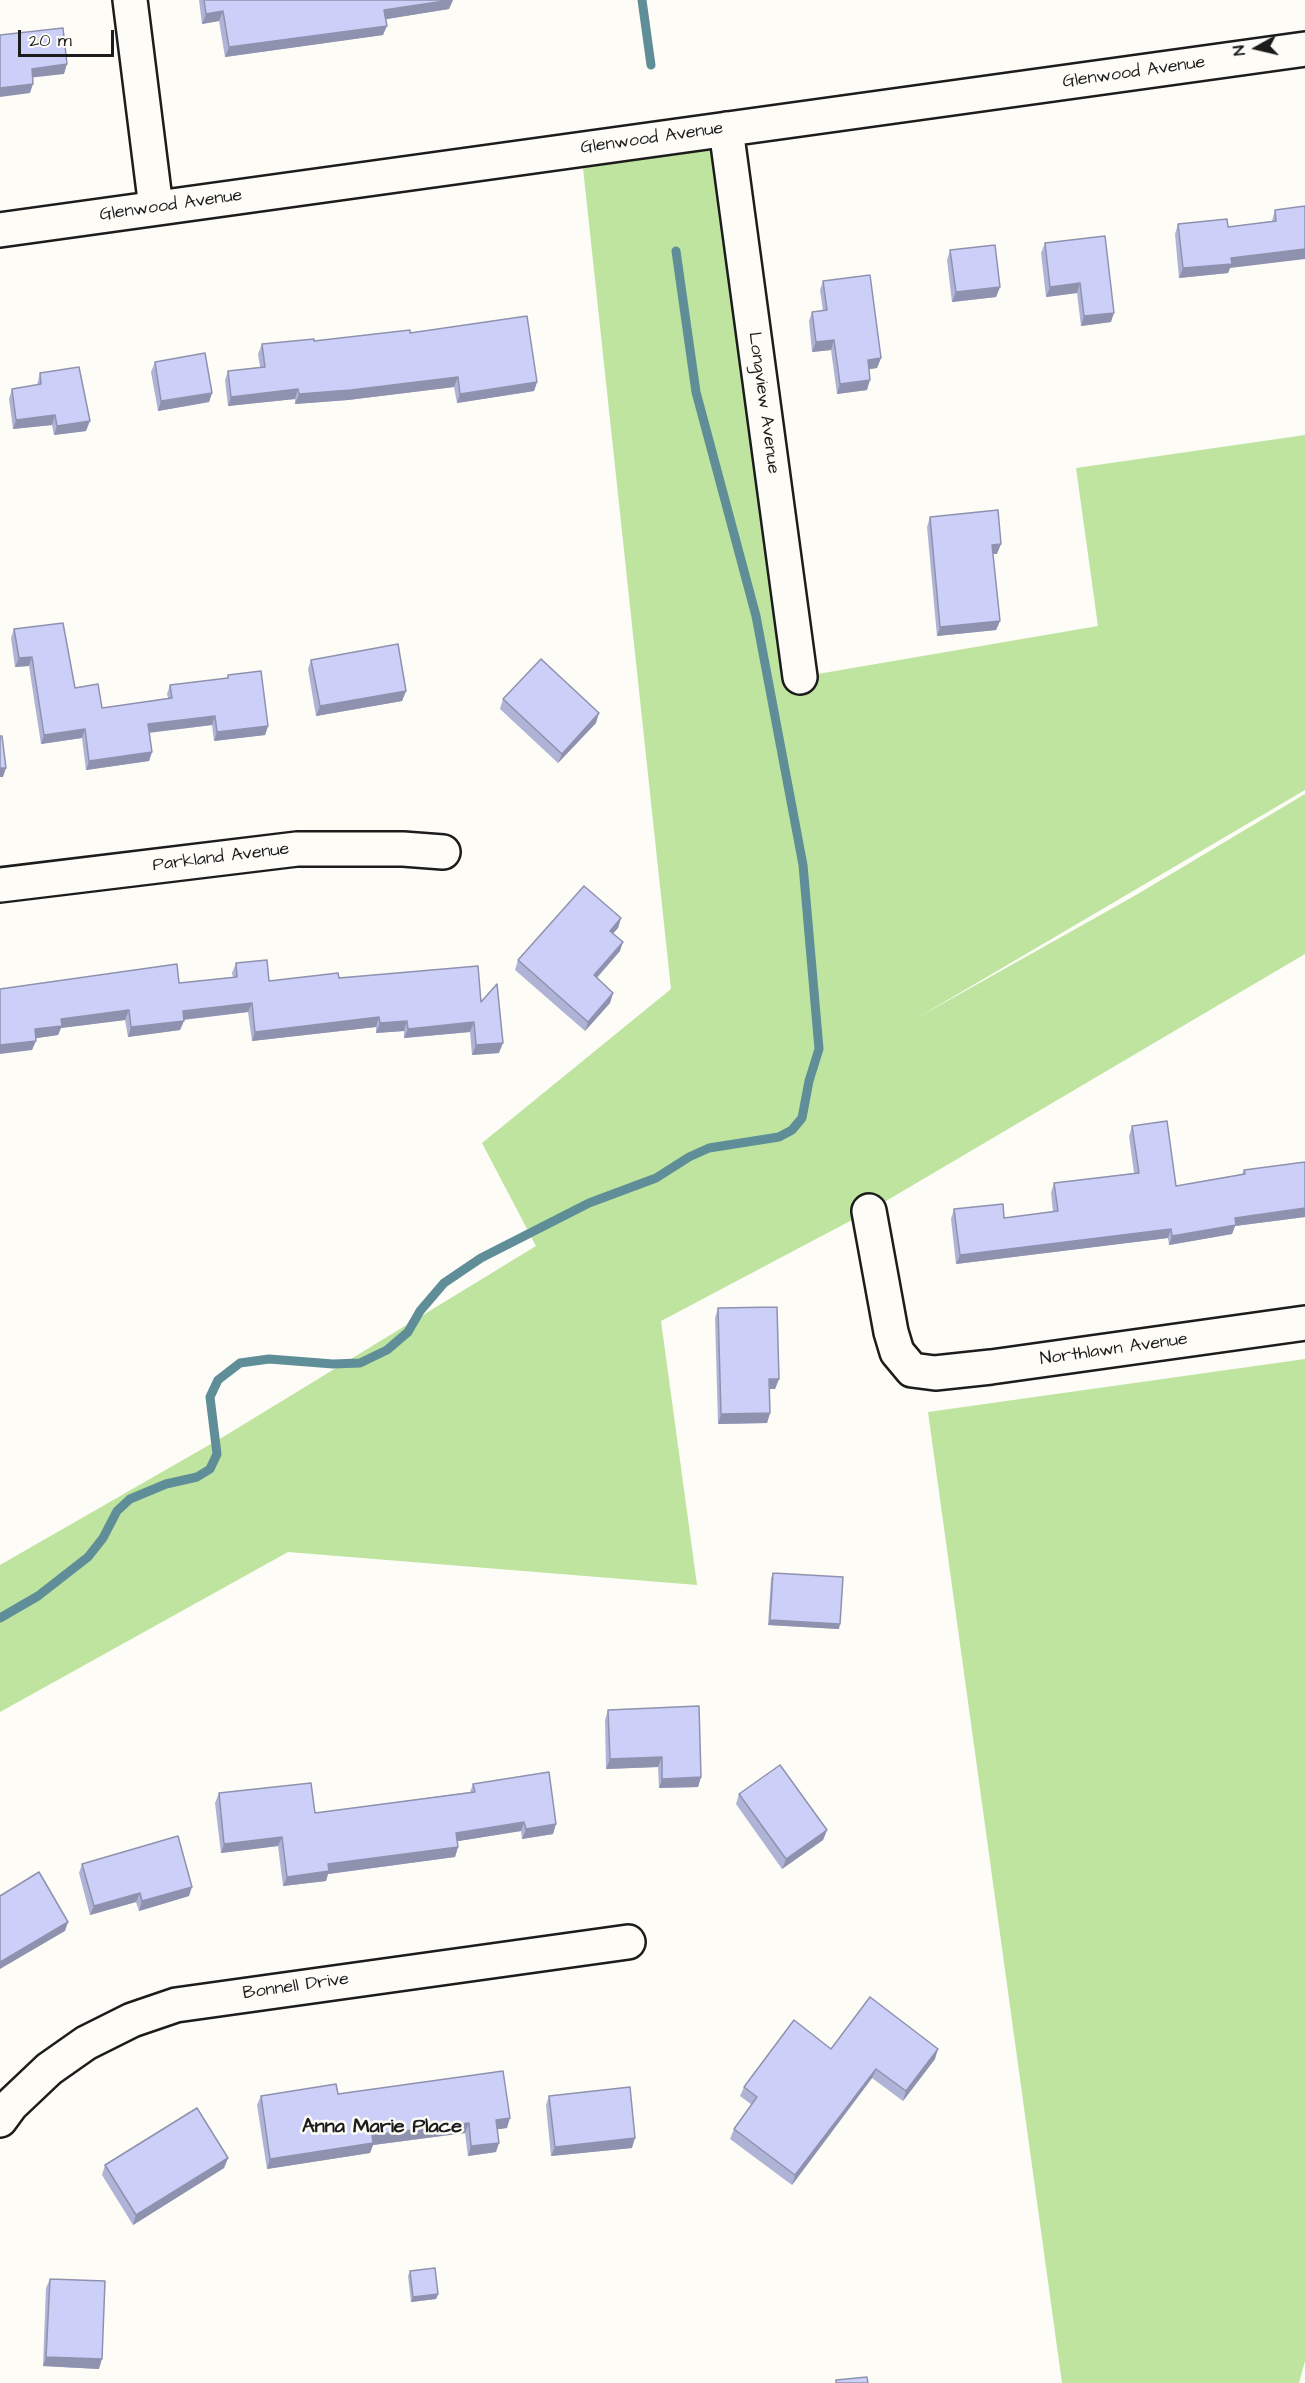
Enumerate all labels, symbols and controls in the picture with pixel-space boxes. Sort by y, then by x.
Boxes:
scale bar [21,18,117,56]
north arrow [1227,18,1287,78]
text: 20 m [29,28,72,53]
text: N [1228,44,1251,57]
street label: Glenwood Avenue [1061,52,1207,94]
street label: Glenwood Avenue [579,118,725,160]
street label: Glenwood Avenue [98,185,244,227]
street label: Longview Avenue [742,331,784,475]
street label: Parkland Avenue [151,839,291,877]
street label: Northlawn Avenue [1039,1329,1189,1371]
street label: Bonnell Drive [242,1969,350,2005]
district label: Anna Marie Place [302,2116,462,2140]

